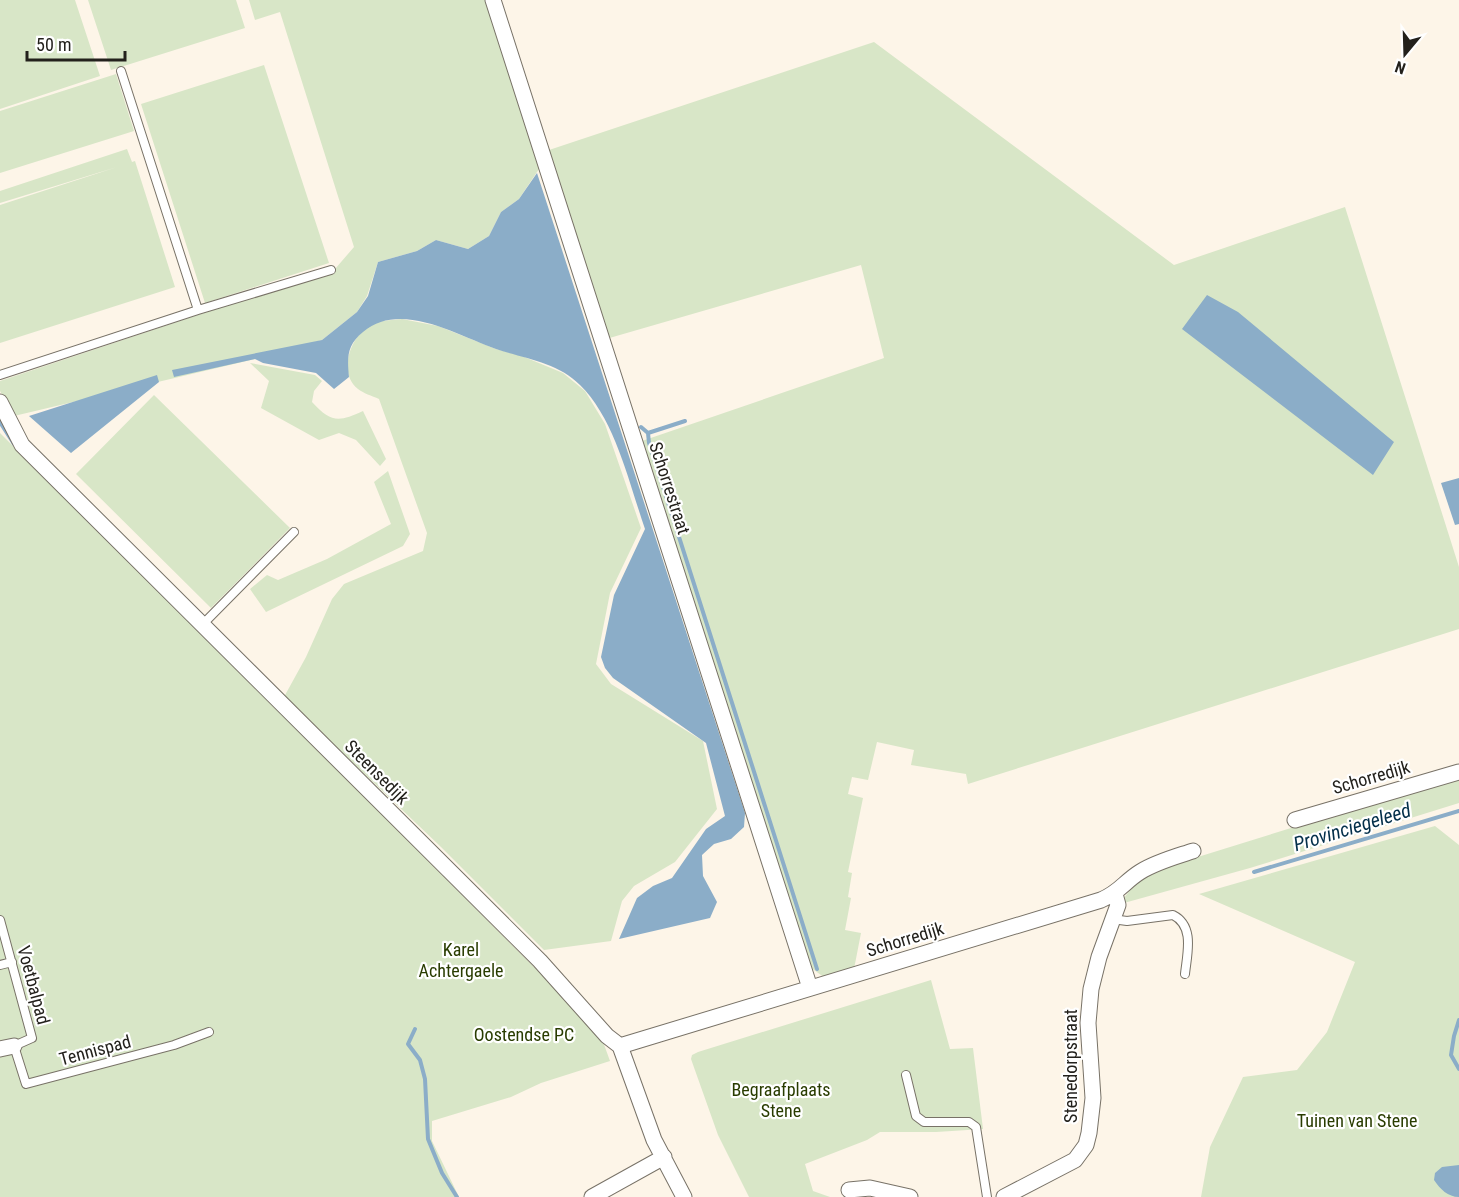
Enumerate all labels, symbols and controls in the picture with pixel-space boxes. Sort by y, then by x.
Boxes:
scale bar [27,24,124,62]
north arrow [1375,24,1435,84]
text: 50 m [36,34,71,55]
text: N [1393,57,1408,78]
street label: Schorrestraat [645,439,695,537]
street label: Steensedijk [341,736,413,808]
street label: Schorredijk [1330,756,1412,798]
water label: Provinciegeleed [1290,798,1414,856]
street label: Schorredijk [864,917,946,961]
park label: Karel Achtergaele [419,939,503,981]
street label: Voetbalpad [13,943,55,1027]
street label: Stenedorpstraat [1060,1009,1081,1123]
park label: Oostendse PC [474,1024,574,1045]
street label: Tennispad [57,1030,133,1070]
park label: Begraafplaats Stene [732,1079,831,1121]
park label: Tuinen van Stene [1297,1110,1417,1131]

